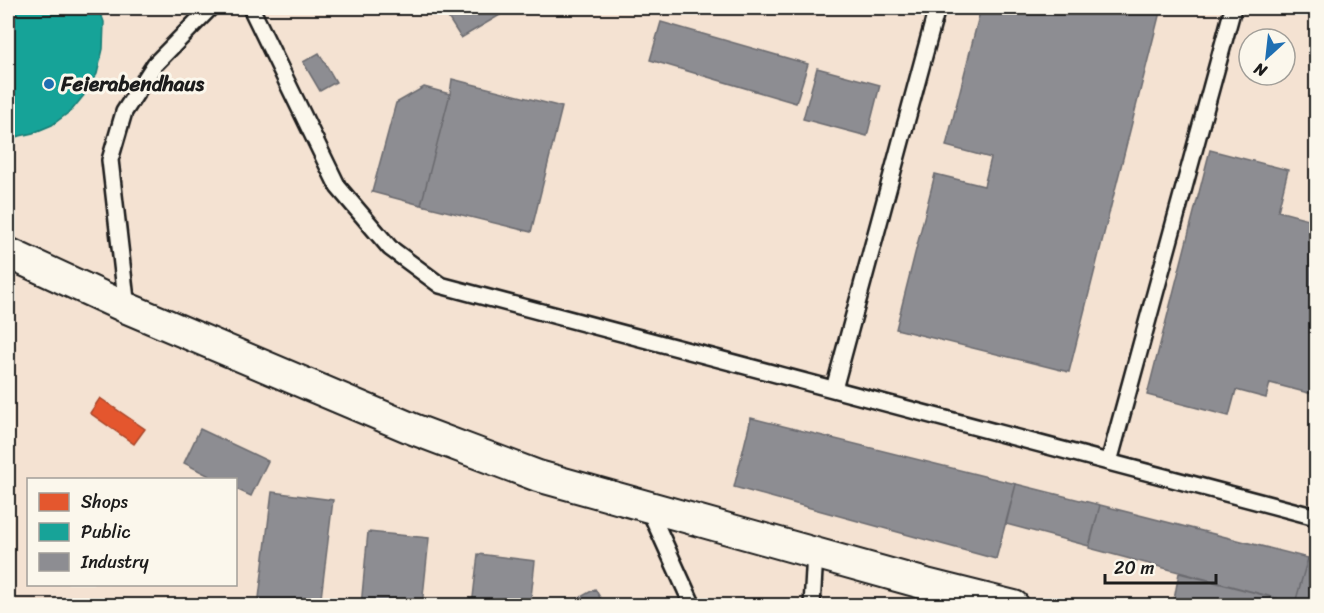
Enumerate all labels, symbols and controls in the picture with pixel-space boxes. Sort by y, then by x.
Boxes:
north arrow [1237,27,1297,87]
text: N [1248,54,1273,86]
place label: Feierabendhaus [60,65,205,103]
marker: Feierabendhaus [42,77,56,91]
legend [27,478,237,586]
text: Shops [81,486,128,518]
text: Public [81,516,131,548]
text: Industry [80,546,150,578]
scale bar [1105,547,1216,585]
text: 20 m [1114,552,1154,584]

